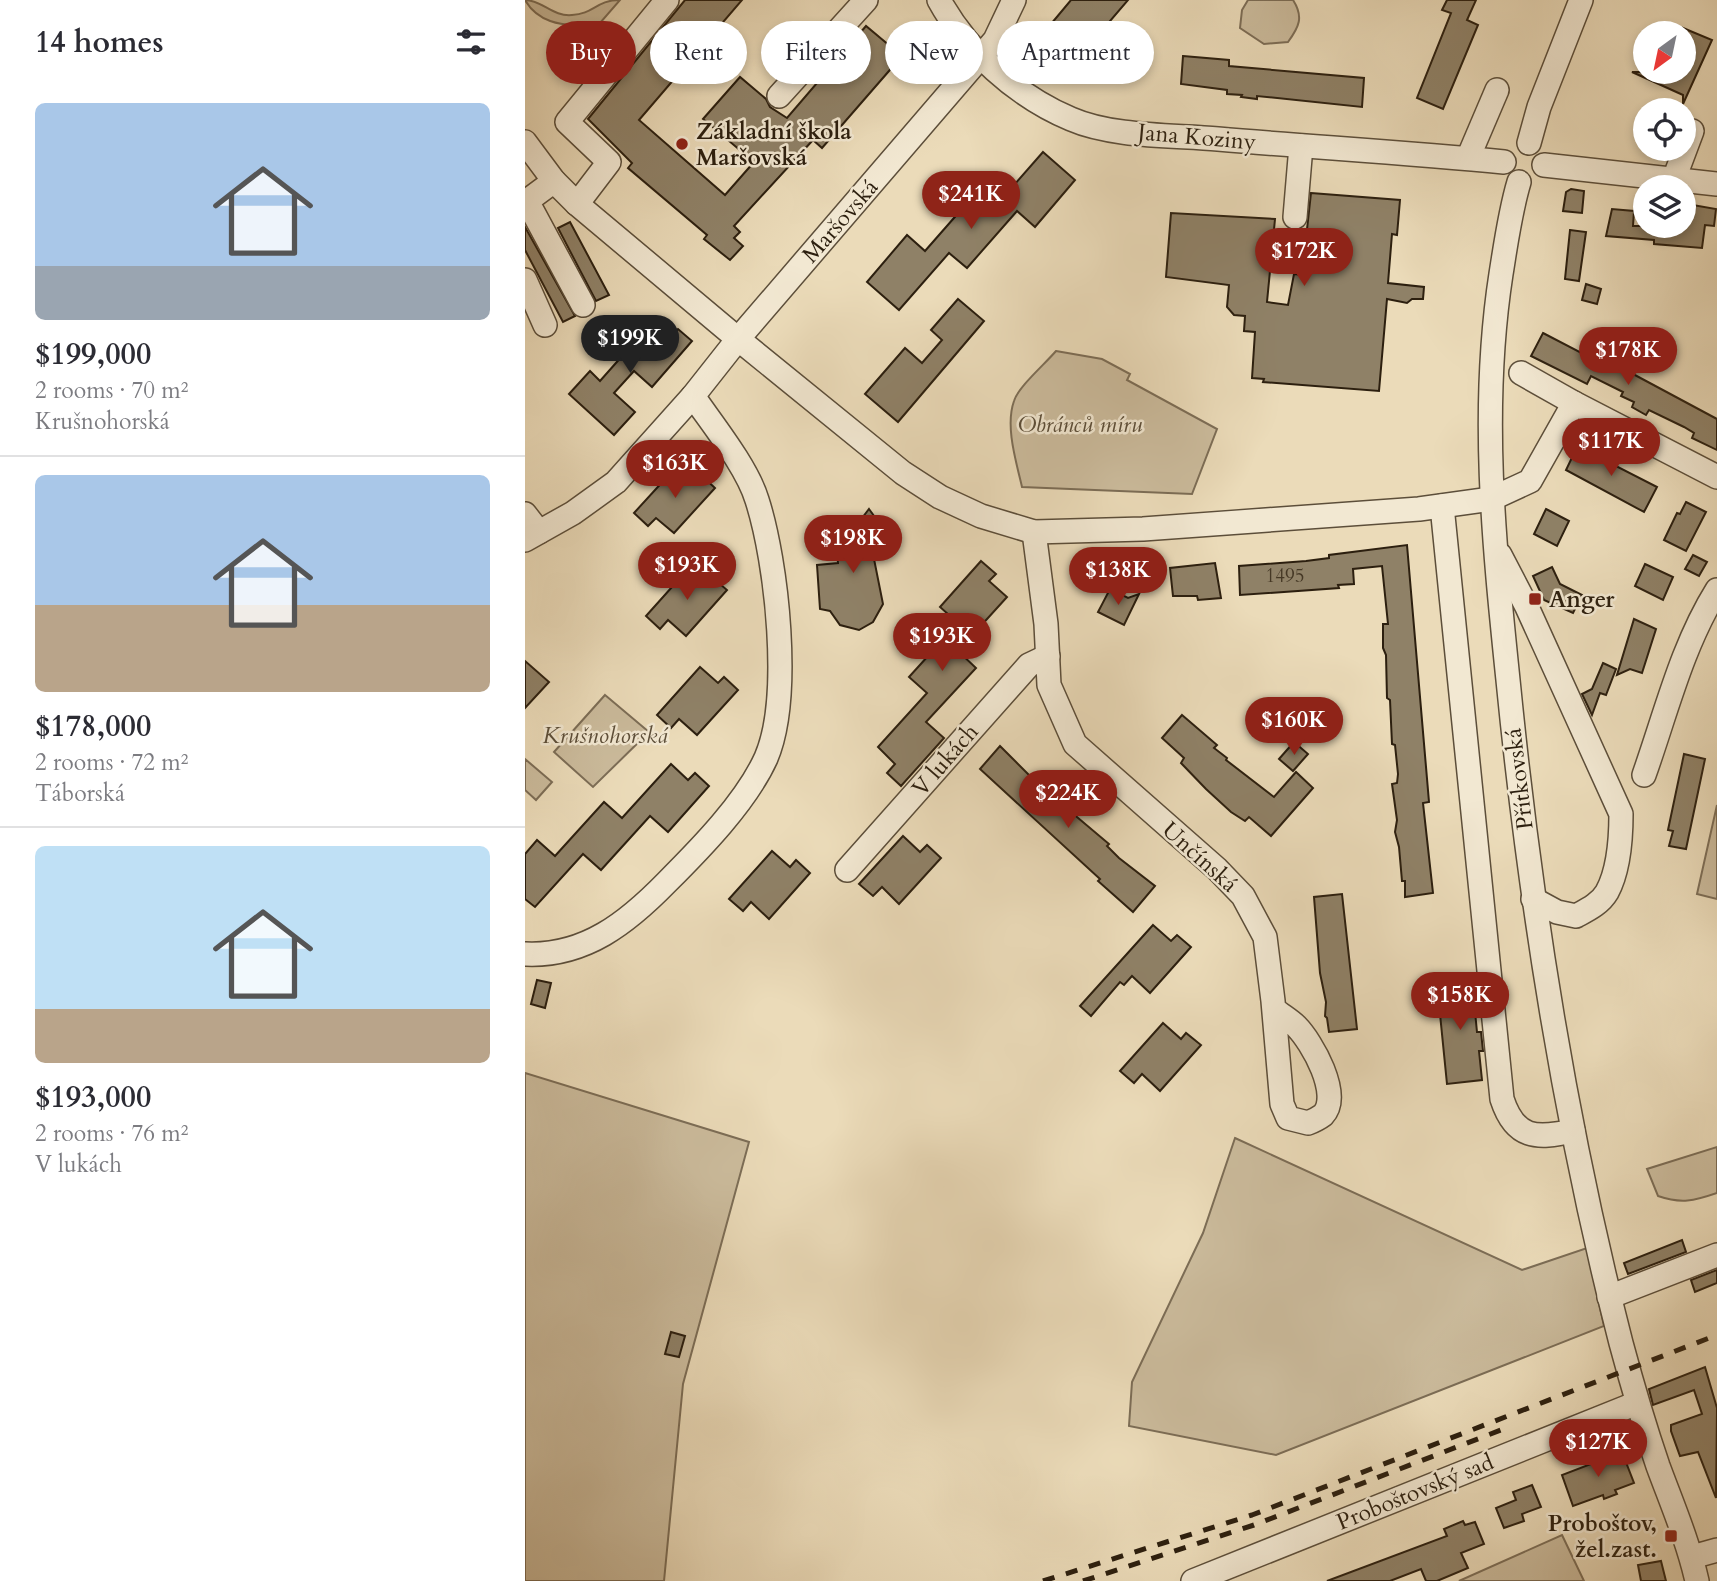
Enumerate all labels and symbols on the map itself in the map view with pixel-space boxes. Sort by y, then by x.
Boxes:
north arrow [1633,21,1696,84]
place label: Základní škola Maršovská [696,116,852,173]
street label: Jana Koziny [1134,116,1257,158]
marker: Základní škola Maršovská [674,136,690,152]
street label: Maršovská [795,172,885,270]
pin: $241K [922,172,1020,231]
pin: $172K [1255,229,1353,288]
pin: $199K [581,316,679,375]
pin: $178K [1579,328,1677,387]
park label: Obránců míru [1017,409,1143,440]
pin: $117K [1562,419,1660,478]
pin: $163K [626,440,724,500]
pin: $198K [804,516,902,575]
pin: $193K [638,542,736,602]
pin: $138K [1069,548,1167,607]
house number: 1495 [1266,563,1304,589]
place label: Anger [1549,584,1615,615]
marker: Anger [1527,591,1543,607]
pin: $193K [893,614,991,673]
pin: $160K [1245,698,1343,757]
street label: V lukách [905,717,985,803]
park label: Krušnohorská [543,720,668,751]
street label: Přítkovská [1497,726,1541,832]
pin: $224K [1019,770,1117,830]
street label: Unčínská [1156,815,1245,899]
pin: $158K [1411,972,1509,1032]
pin: $127K [1549,1420,1647,1479]
street label: Proboštovský sad [1332,1446,1499,1538]
place label: Proboštov, žel.zast. [1548,1508,1657,1565]
marker: Proboštov, žel.zast. [1663,1528,1679,1544]

